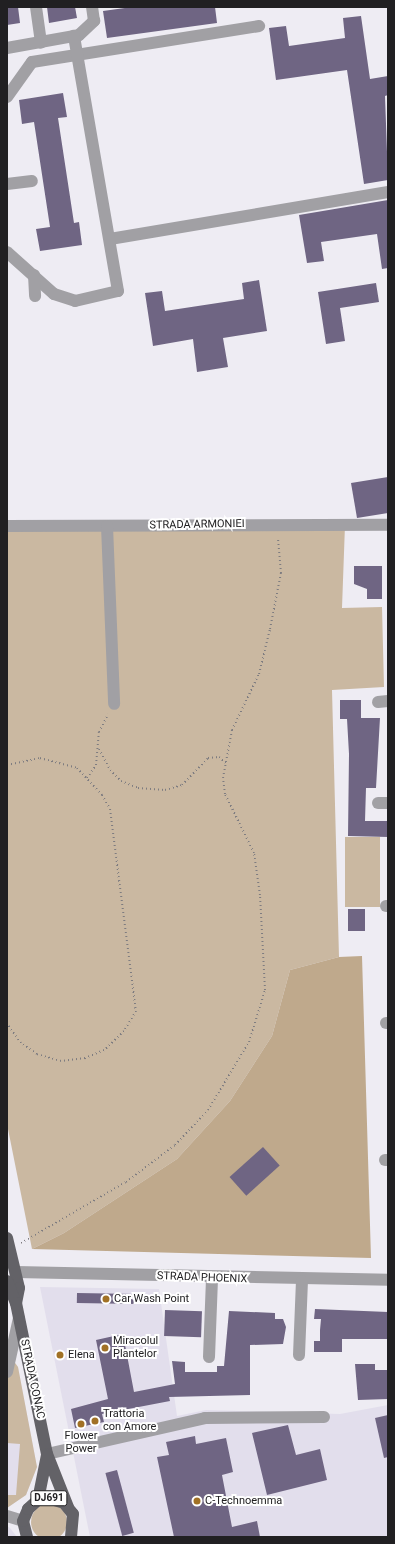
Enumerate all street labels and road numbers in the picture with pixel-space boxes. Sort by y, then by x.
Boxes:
street label: STRADA ARMONIEI [149,518,245,532]
street label: STRADA PHOENIX [157,1270,247,1286]
street label: STRADA CONAC [17,1338,47,1420]
road number: DJ691 [30,1490,68,1506]

